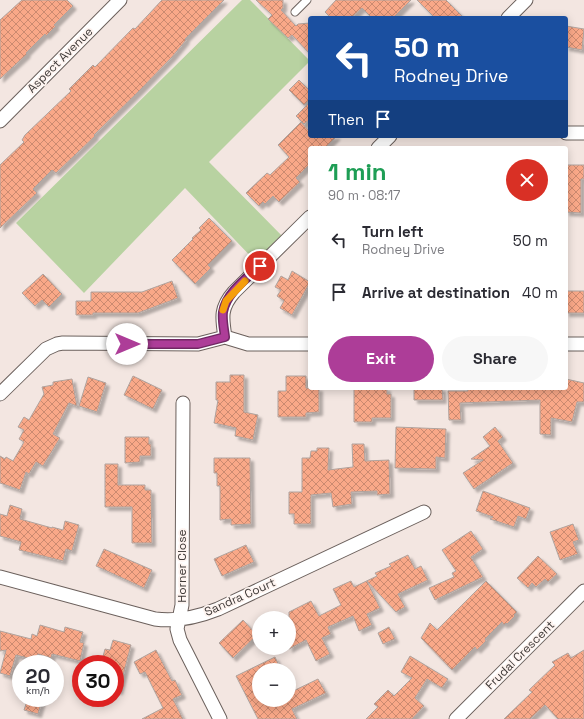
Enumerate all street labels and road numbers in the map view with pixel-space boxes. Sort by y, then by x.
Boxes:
street label: Aspect Avenue [24,24,96,96]
street label: Horner Close [174,529,190,603]
street label: Sandra Court [202,574,278,620]
street label: Frudal Crescent [482,617,558,693]

